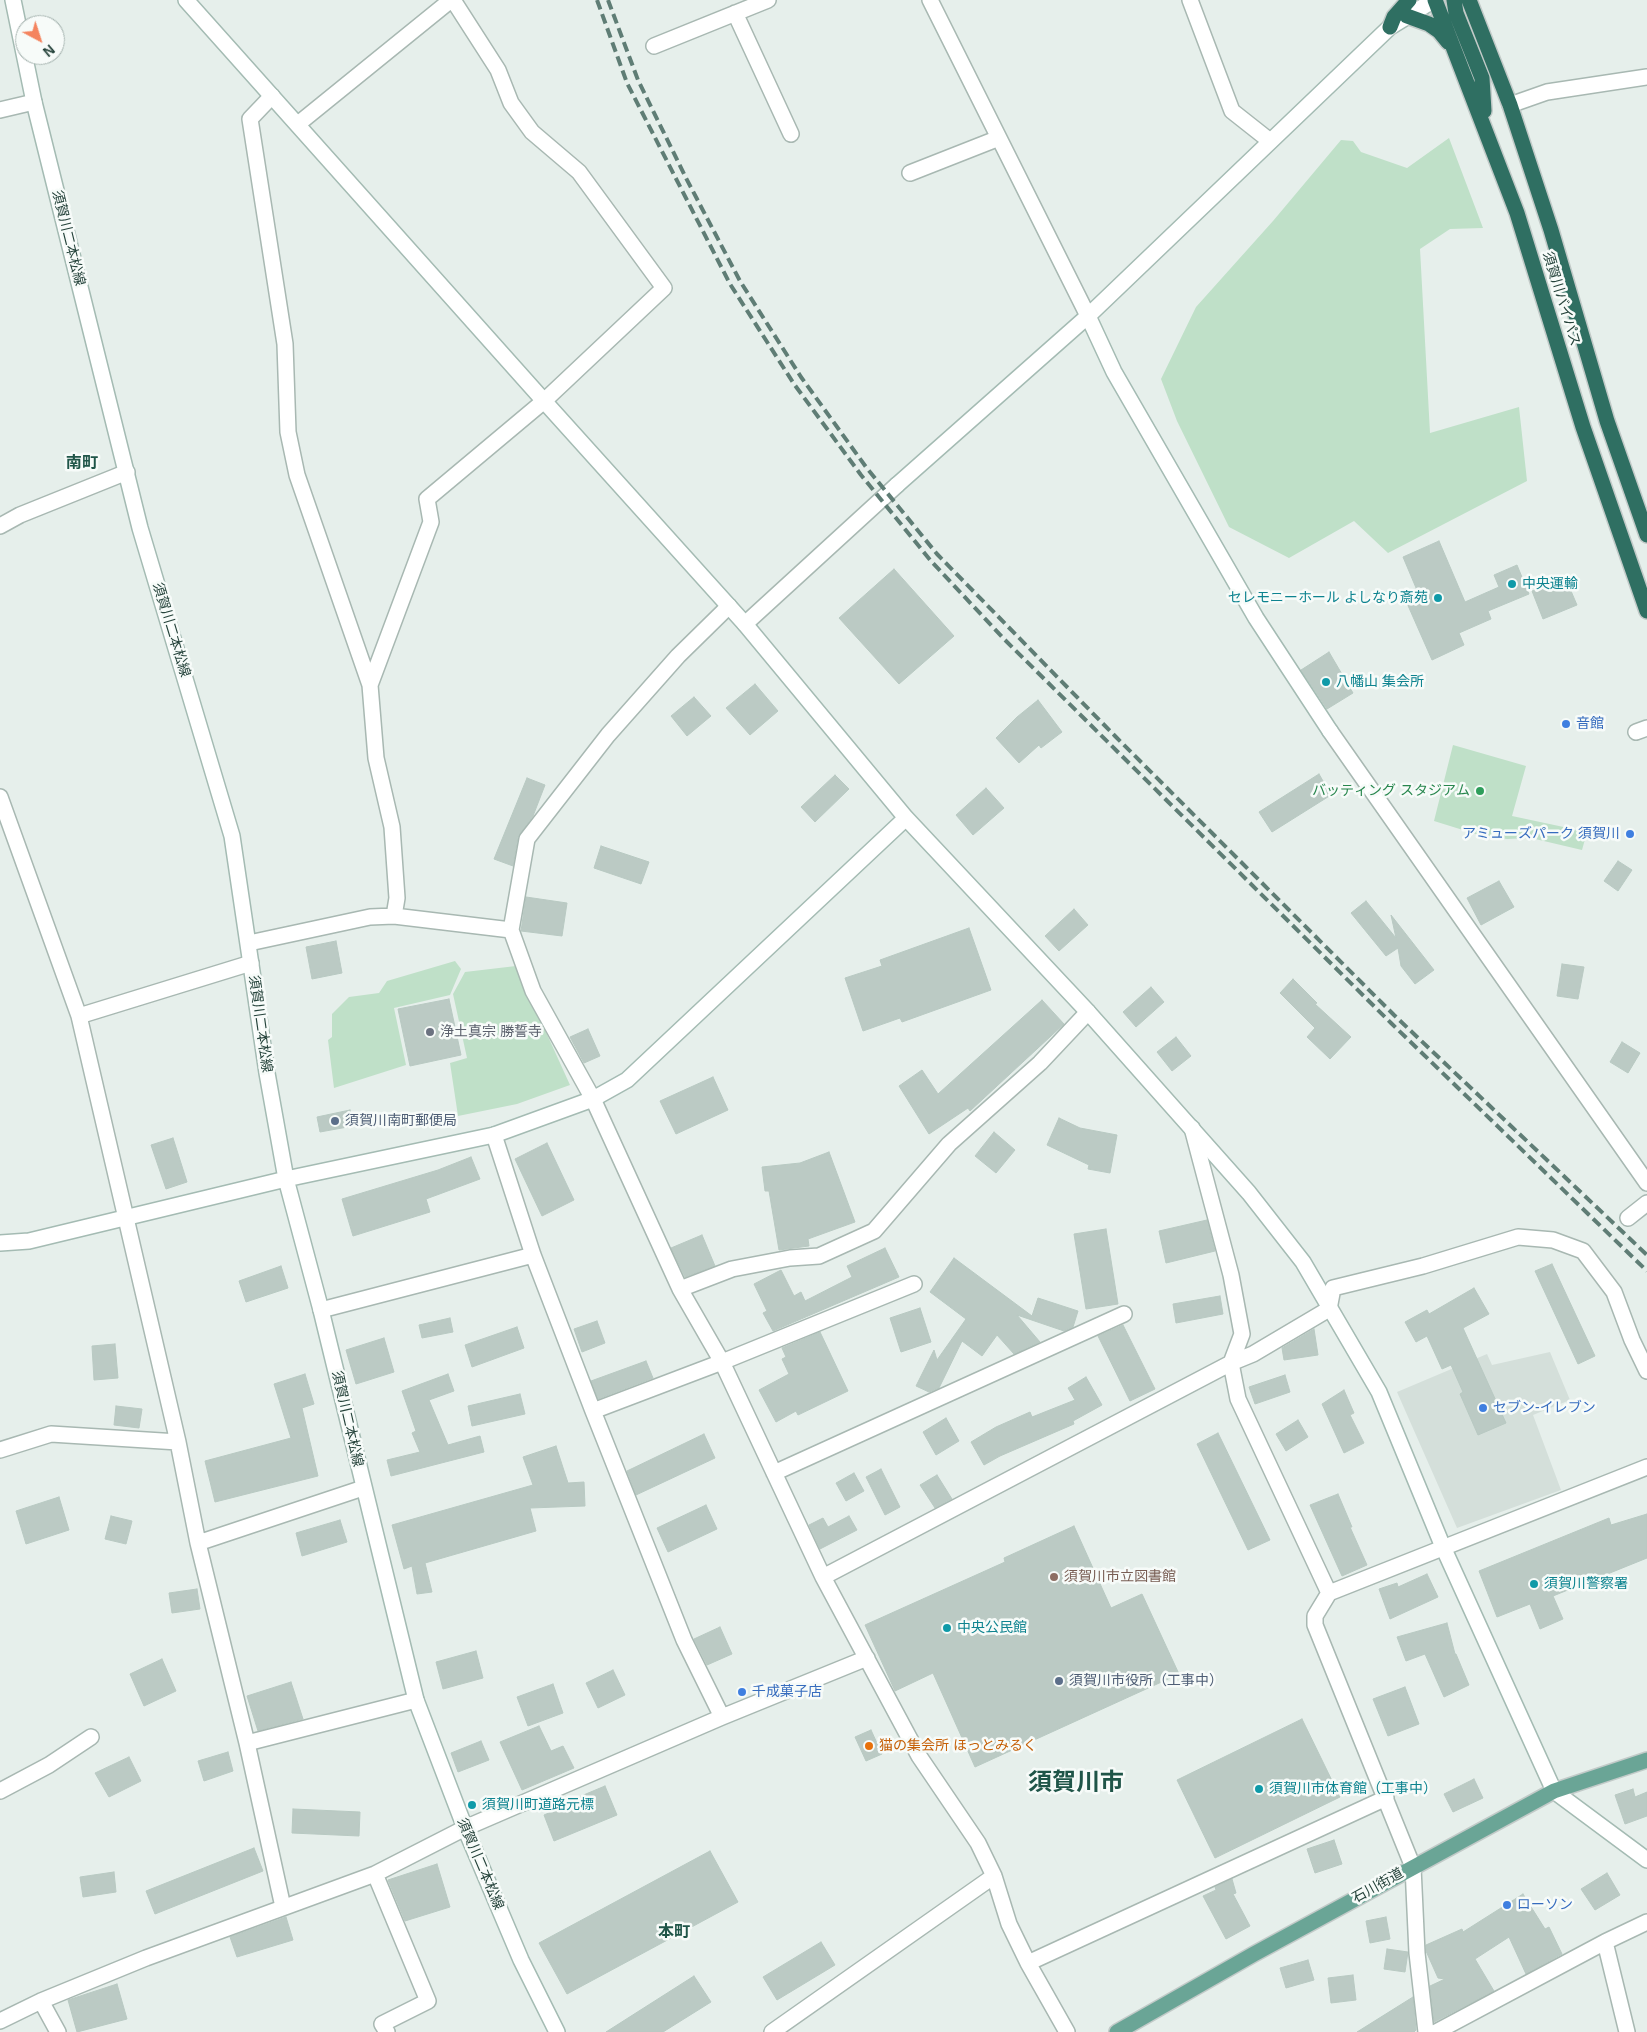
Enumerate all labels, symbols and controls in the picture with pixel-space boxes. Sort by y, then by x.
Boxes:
north arrow [15,15,65,65]
text: N [40,41,58,60]
street label: 須賀川二本松線 [48,188,88,288]
street label: 須賀川バイパス [1539,250,1583,348]
district label: 南町 [66,454,98,474]
place label: 中央運輸 [1522,576,1578,592]
marker: 中央運輸 [1506,578,1518,590]
street label: 須賀川二本松線 [149,581,193,679]
place label: セレモニーホール よしなり斎苑 [1228,590,1428,606]
marker: セレモニーホール よしなり斎苑 [1432,592,1444,604]
place label: 八幡山 集会所 [1336,674,1424,690]
marker: 八幡山 集会所 [1320,676,1332,688]
place label: 音館 [1576,716,1604,732]
marker: 音館 [1560,718,1572,730]
place label: バッティング スタジアム [1312,783,1470,799]
marker: バッティング スタジアム [1474,785,1486,797]
place label: アミューズパーク 須賀川 [1462,826,1620,842]
marker: アミューズパーク 須賀川 [1624,828,1636,840]
street label: 須賀川二本松線 [245,974,275,1074]
place label: 浄土真宗 勝誓寺 [440,1024,542,1040]
marker: 浄土真宗 勝誓寺 [424,1026,436,1038]
place label: 須賀川南町郵便局 [345,1113,457,1129]
marker: 須賀川南町郵便局 [329,1115,341,1127]
street label: 須賀川二本松線 [328,1369,366,1469]
place label: セブン-イレブン [1493,1400,1596,1416]
marker: セブン-イレブン [1477,1402,1489,1414]
place label: 須賀川市立図書館 [1064,1569,1176,1585]
marker: 須賀川市立図書館 [1048,1571,1060,1583]
place label: 須賀川警察署 [1544,1576,1628,1592]
marker: 須賀川警察署 [1528,1578,1540,1590]
place label: 中央公民館 [957,1620,1027,1636]
marker: 中央公民館 [941,1622,953,1634]
place label: 須賀川市役所（工事中） [1069,1673,1223,1689]
marker: 須賀川市役所（工事中） [1053,1675,1065,1687]
place label: 千成菓子店 [752,1684,822,1700]
marker: 千成菓子店 [736,1686,748,1698]
place label: 猫の集会所 ほっとみるく [879,1738,1037,1754]
marker: 猫の集会所 ほっとみるく [863,1740,875,1752]
district label: 須賀川市 [1028,1769,1124,1797]
place label: 須賀川市体育館（工事中） [1269,1781,1437,1797]
marker: 須賀川市体育館（工事中） [1253,1783,1265,1795]
place label: 須賀川町道路元標 [482,1797,594,1813]
marker: 須賀川町道路元標 [466,1799,478,1811]
street label: 須賀川二本松線 [453,1816,507,1912]
street label: 石川街道 [1349,1865,1407,1907]
place label: ローソン [1517,1897,1573,1913]
marker: ローソン [1501,1899,1513,1911]
district label: 本町 [658,1923,690,1943]

